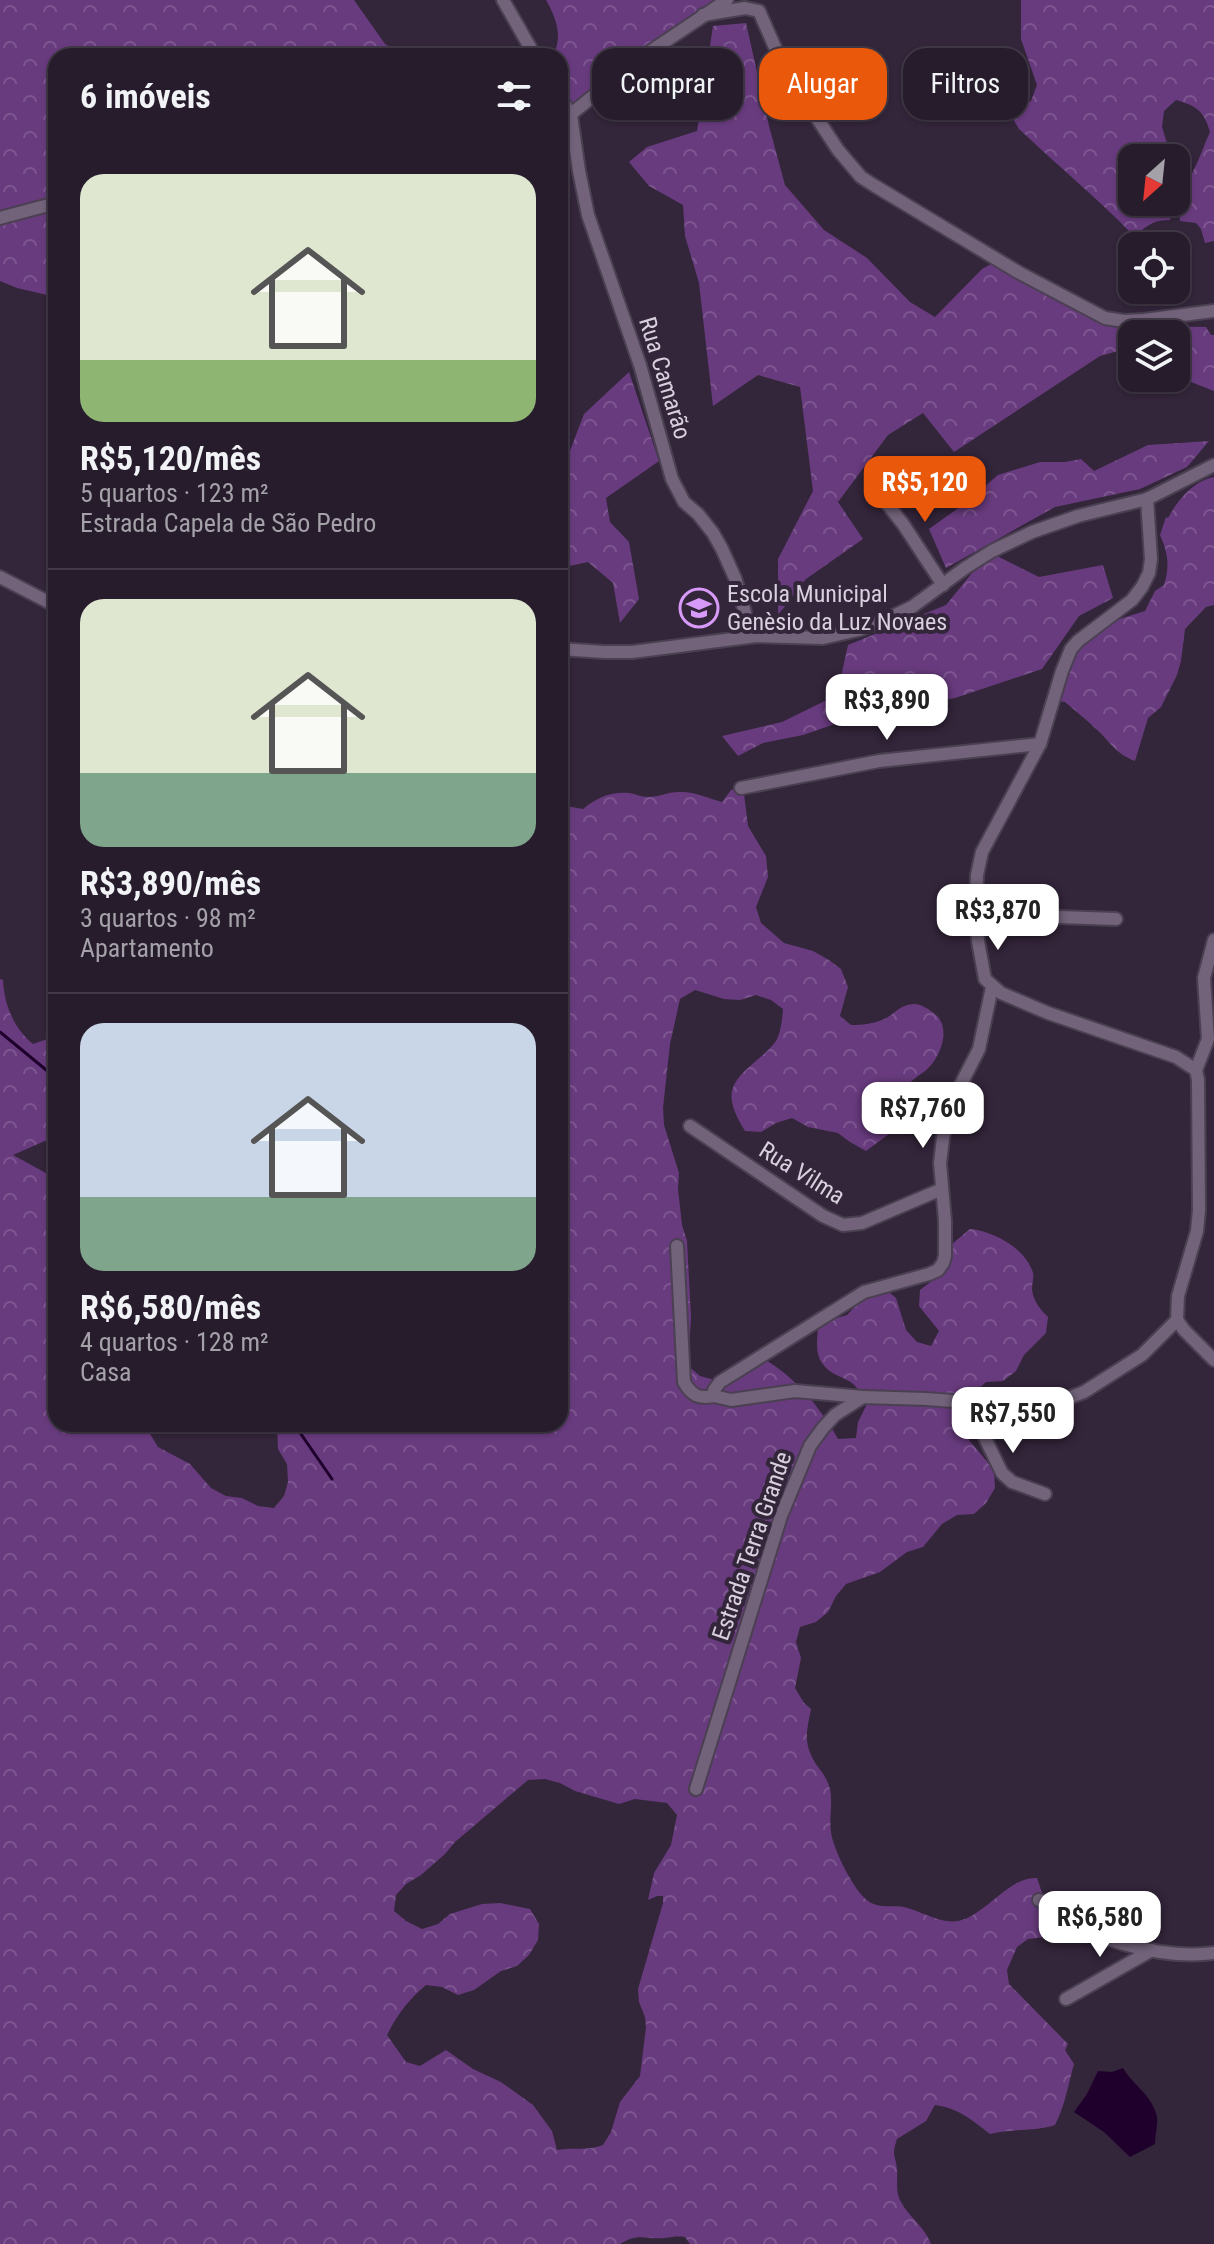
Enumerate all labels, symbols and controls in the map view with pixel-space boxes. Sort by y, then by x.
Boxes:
chip: Comprar [592,48,743,120]
chip: Alugar [759,48,887,120]
chip: Filtros [903,48,1028,120]
icon: filters [492,74,536,118]
text: 6 imóveis [80,76,211,116]
north arrow [1118,144,1190,216]
map controls [1118,144,1190,392]
icon: home [236,226,380,370]
button: locate [1118,232,1190,304]
street label: Rua Camarão [633,313,697,443]
button: layers [1118,320,1190,392]
text: R$5,120/mês [80,438,261,478]
pin: R$5,120 [851,456,999,524]
text: R$5,120 [882,467,968,497]
text: 5 quartos · 123 m² [80,478,269,508]
text: Estrada Capela de São Pedro [80,508,376,538]
place label: Escola Municipal Genèsio da Luz Novaes [727,580,947,636]
school or university icon: Escola Municipal Genèsio da Luz Novaes [678,587,720,629]
icon: home [236,651,380,795]
pin: R$3,890 [813,674,961,742]
text: R$3,890 [844,685,930,715]
text: R$3,890/mês [80,863,261,903]
pin: R$3,870 [924,884,1072,952]
text: R$3,870 [955,895,1041,925]
text: 3 quartos · 98 m² [80,903,256,933]
text: Apartamento [80,933,214,963]
icon: home [236,1075,380,1219]
pin: R$7,760 [849,1082,997,1150]
text: R$7,760 [880,1093,966,1123]
street label: Rua Vilma [754,1136,850,1210]
text: R$6,580/mês [80,1287,261,1327]
text: 4 quartos · 128 m² [80,1327,269,1357]
text: Casa [80,1357,132,1387]
pin: R$7,550 [939,1387,1087,1455]
text: R$7,550 [970,1398,1056,1428]
street label: Estrada Terra Grande [707,1448,797,1644]
pin: R$6,580 [1026,1891,1174,1959]
text: R$6,580 [1057,1902,1143,1932]

